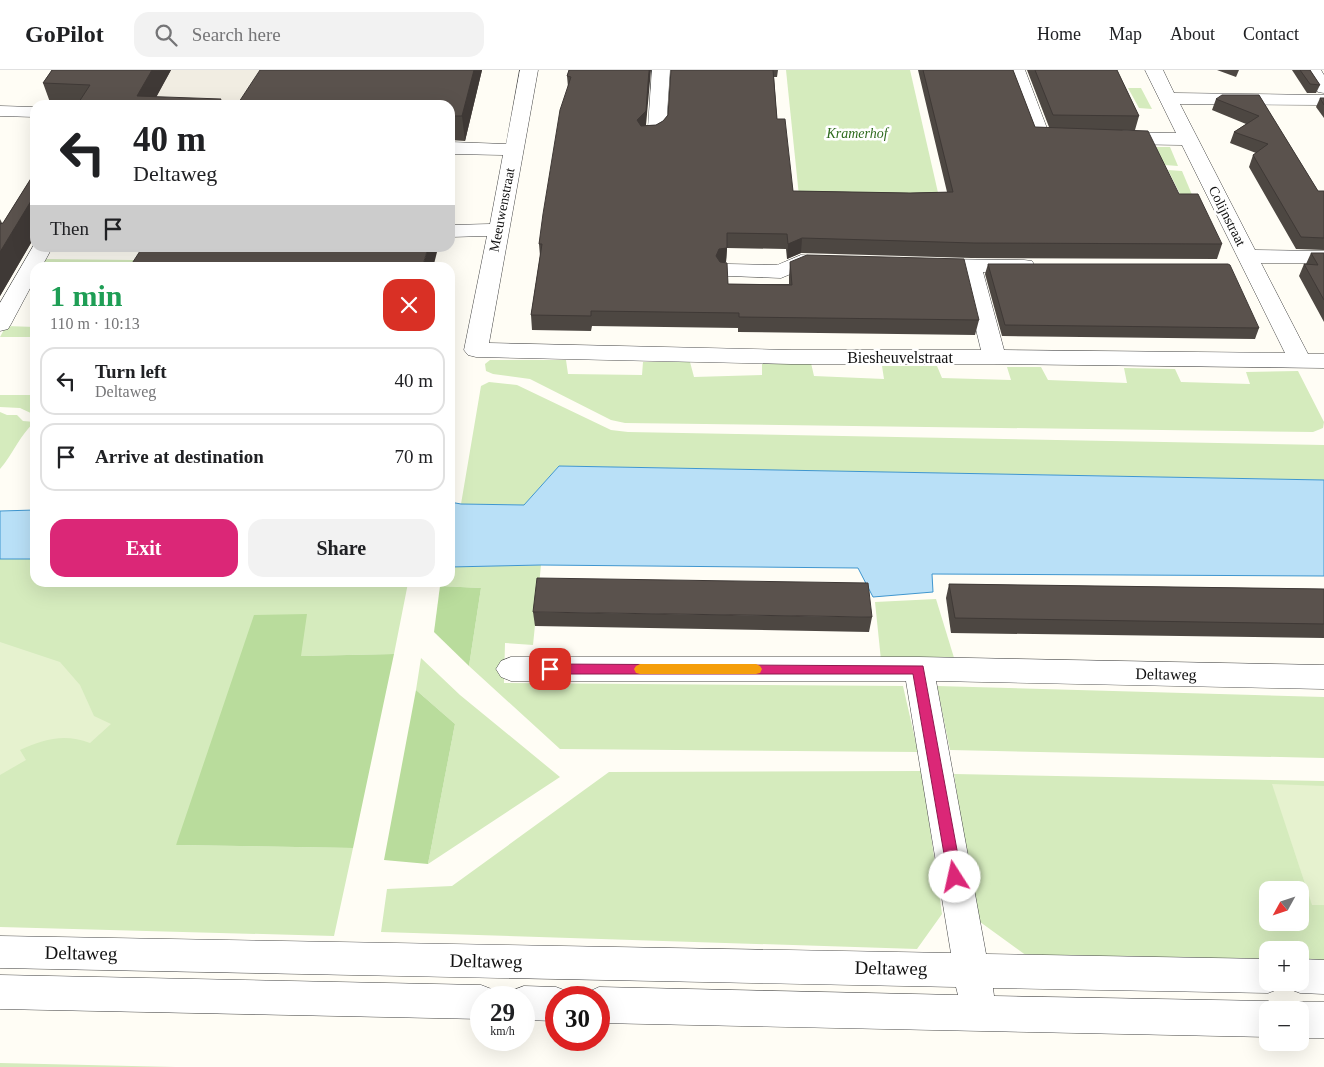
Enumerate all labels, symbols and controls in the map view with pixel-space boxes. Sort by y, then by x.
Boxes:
search box [134,12,484,57]
text: GoPilot [25,21,104,47]
icon: search [152,21,180,49]
text: Search here [192,24,281,45]
text: Home [1037,24,1081,44]
text: Map [1109,24,1142,44]
text: About [1170,24,1215,44]
text: Contact [1243,24,1299,44]
icon: left [50,120,115,185]
text: 40 m [133,120,206,159]
park label: Kramerhof [825,126,890,141]
text: Deltaweg [133,161,217,186]
street label: Meeuwenstraat [486,166,518,253]
street label: Colijnstraat [1205,183,1249,249]
icon: arrive [99,215,127,243]
text: Then [50,218,89,239]
text: 1 min [50,279,123,312]
button: close [383,279,435,331]
text: 110 m · 10:13 [50,315,140,332]
street label: Biesheuvelstraat [847,349,953,366]
text: Turn left [95,361,167,382]
icon: left [52,367,80,395]
text: 40 m [394,370,433,391]
text: Deltaweg [95,383,156,400]
icon: arrive [52,443,80,471]
text: Arrive at destination [95,446,264,467]
text: 70 m [394,446,433,467]
button: Exit [50,519,238,577]
button: Share [248,519,435,577]
pin [529,648,571,690]
icon: arrive [536,655,564,683]
street label: Deltaweg [1135,665,1197,684]
position arrow [928,850,980,902]
north arrow [1259,881,1309,931]
map controls [1259,881,1309,1051]
button: + [1259,941,1309,991]
street label: Deltaweg [44,942,118,964]
street label: Deltaweg [449,950,523,972]
street label: Deltaweg [854,957,928,979]
speed limit sign: 30 [545,986,610,1051]
text: 29 [490,999,515,1026]
button: − [1259,1001,1309,1051]
text: km/h [490,1024,515,1038]

